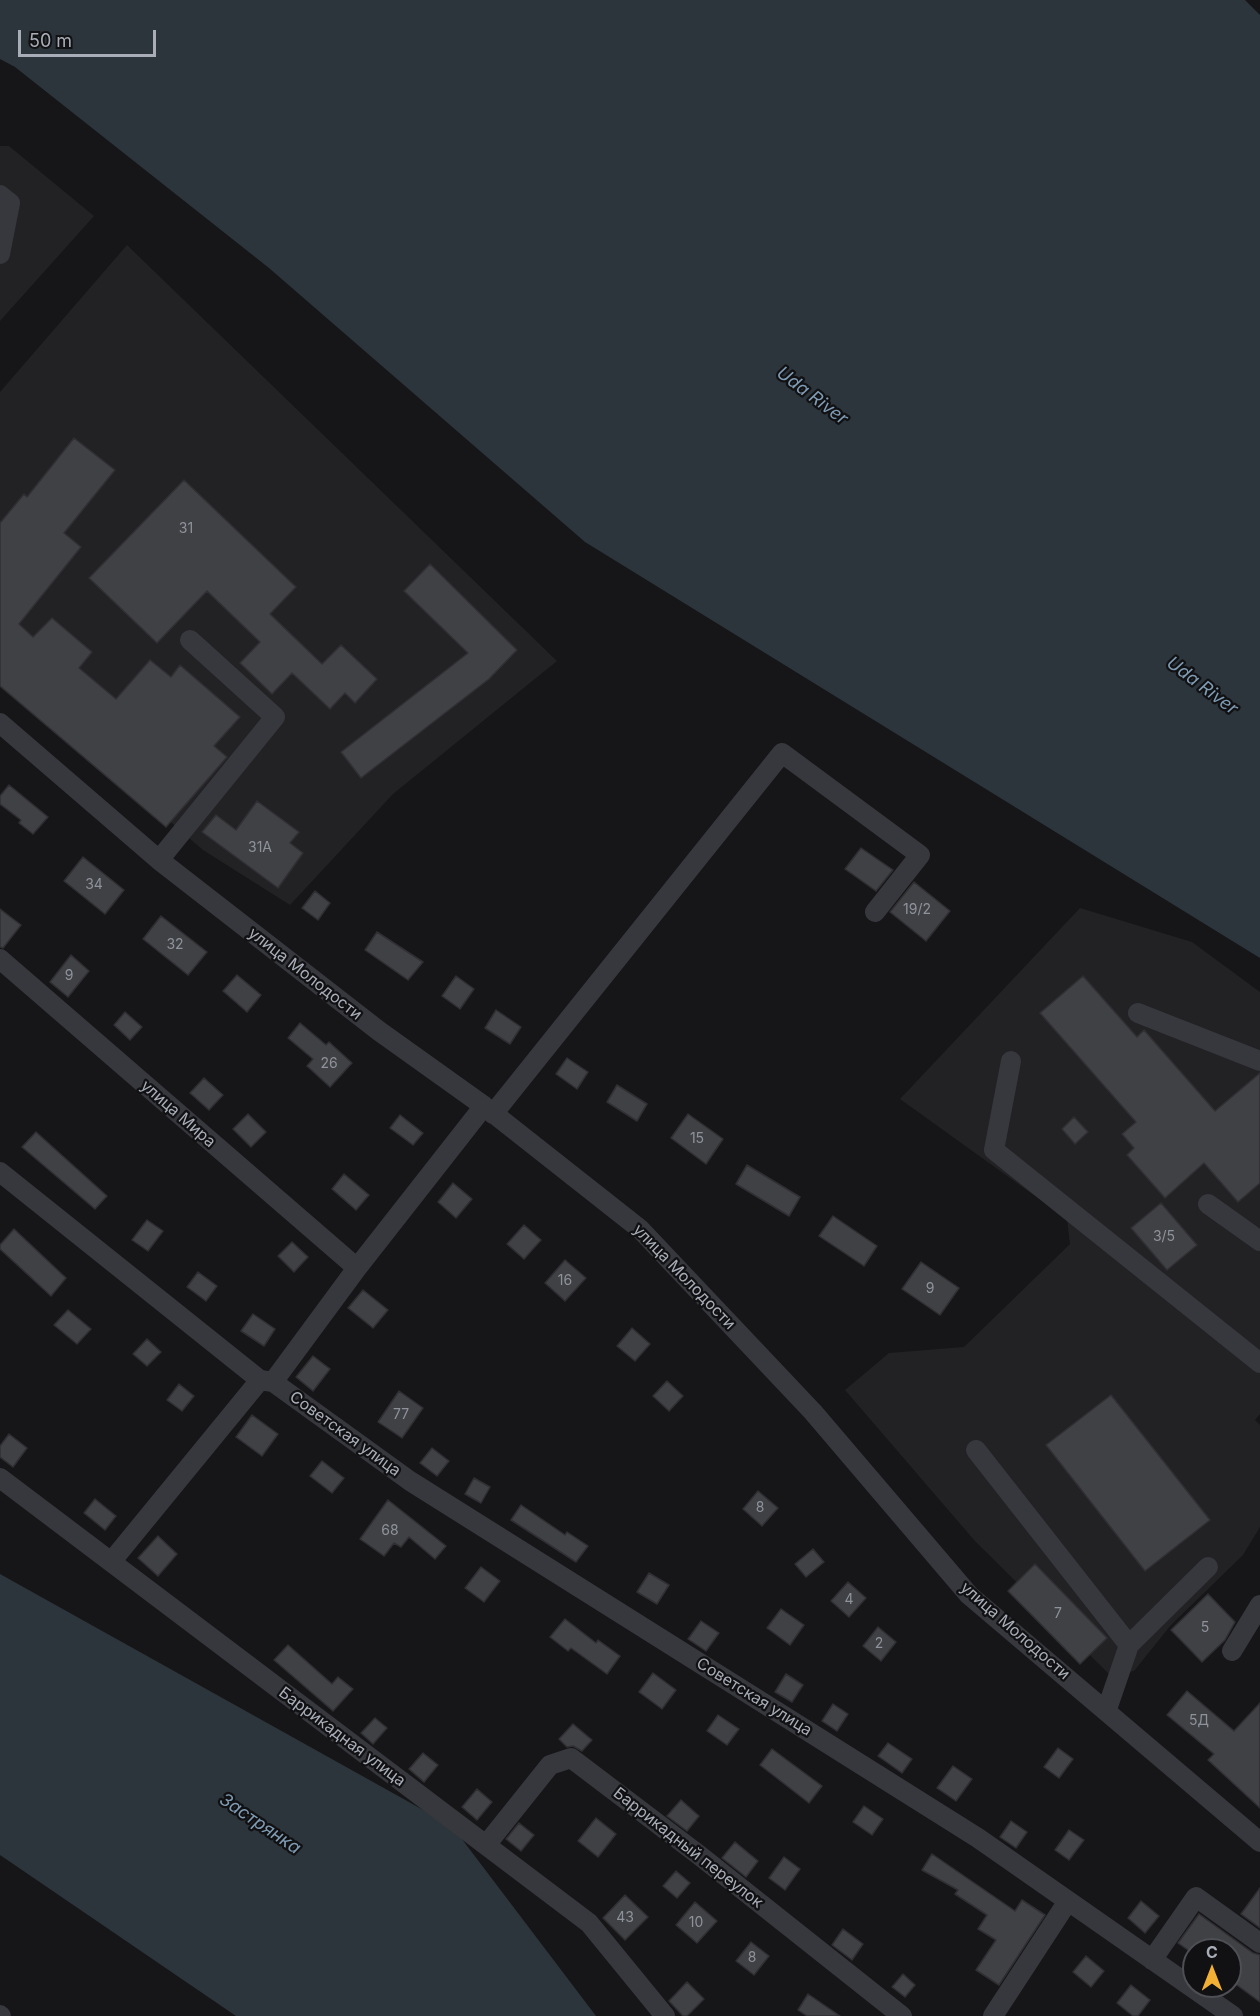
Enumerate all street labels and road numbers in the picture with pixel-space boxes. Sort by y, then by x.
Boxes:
street label: улица Молодости [244,924,366,1024]
street label: улица Мира [137,1076,219,1152]
street label: улица Молодости [629,1220,739,1334]
street label: Советская улица [286,1387,404,1481]
street label: улица Молодости [956,1578,1074,1684]
street label: Советская улица [693,1654,815,1740]
street label: Баррикадная улица [275,1683,409,1791]
street label: Баррикадный переулок [609,1784,767,1912]

